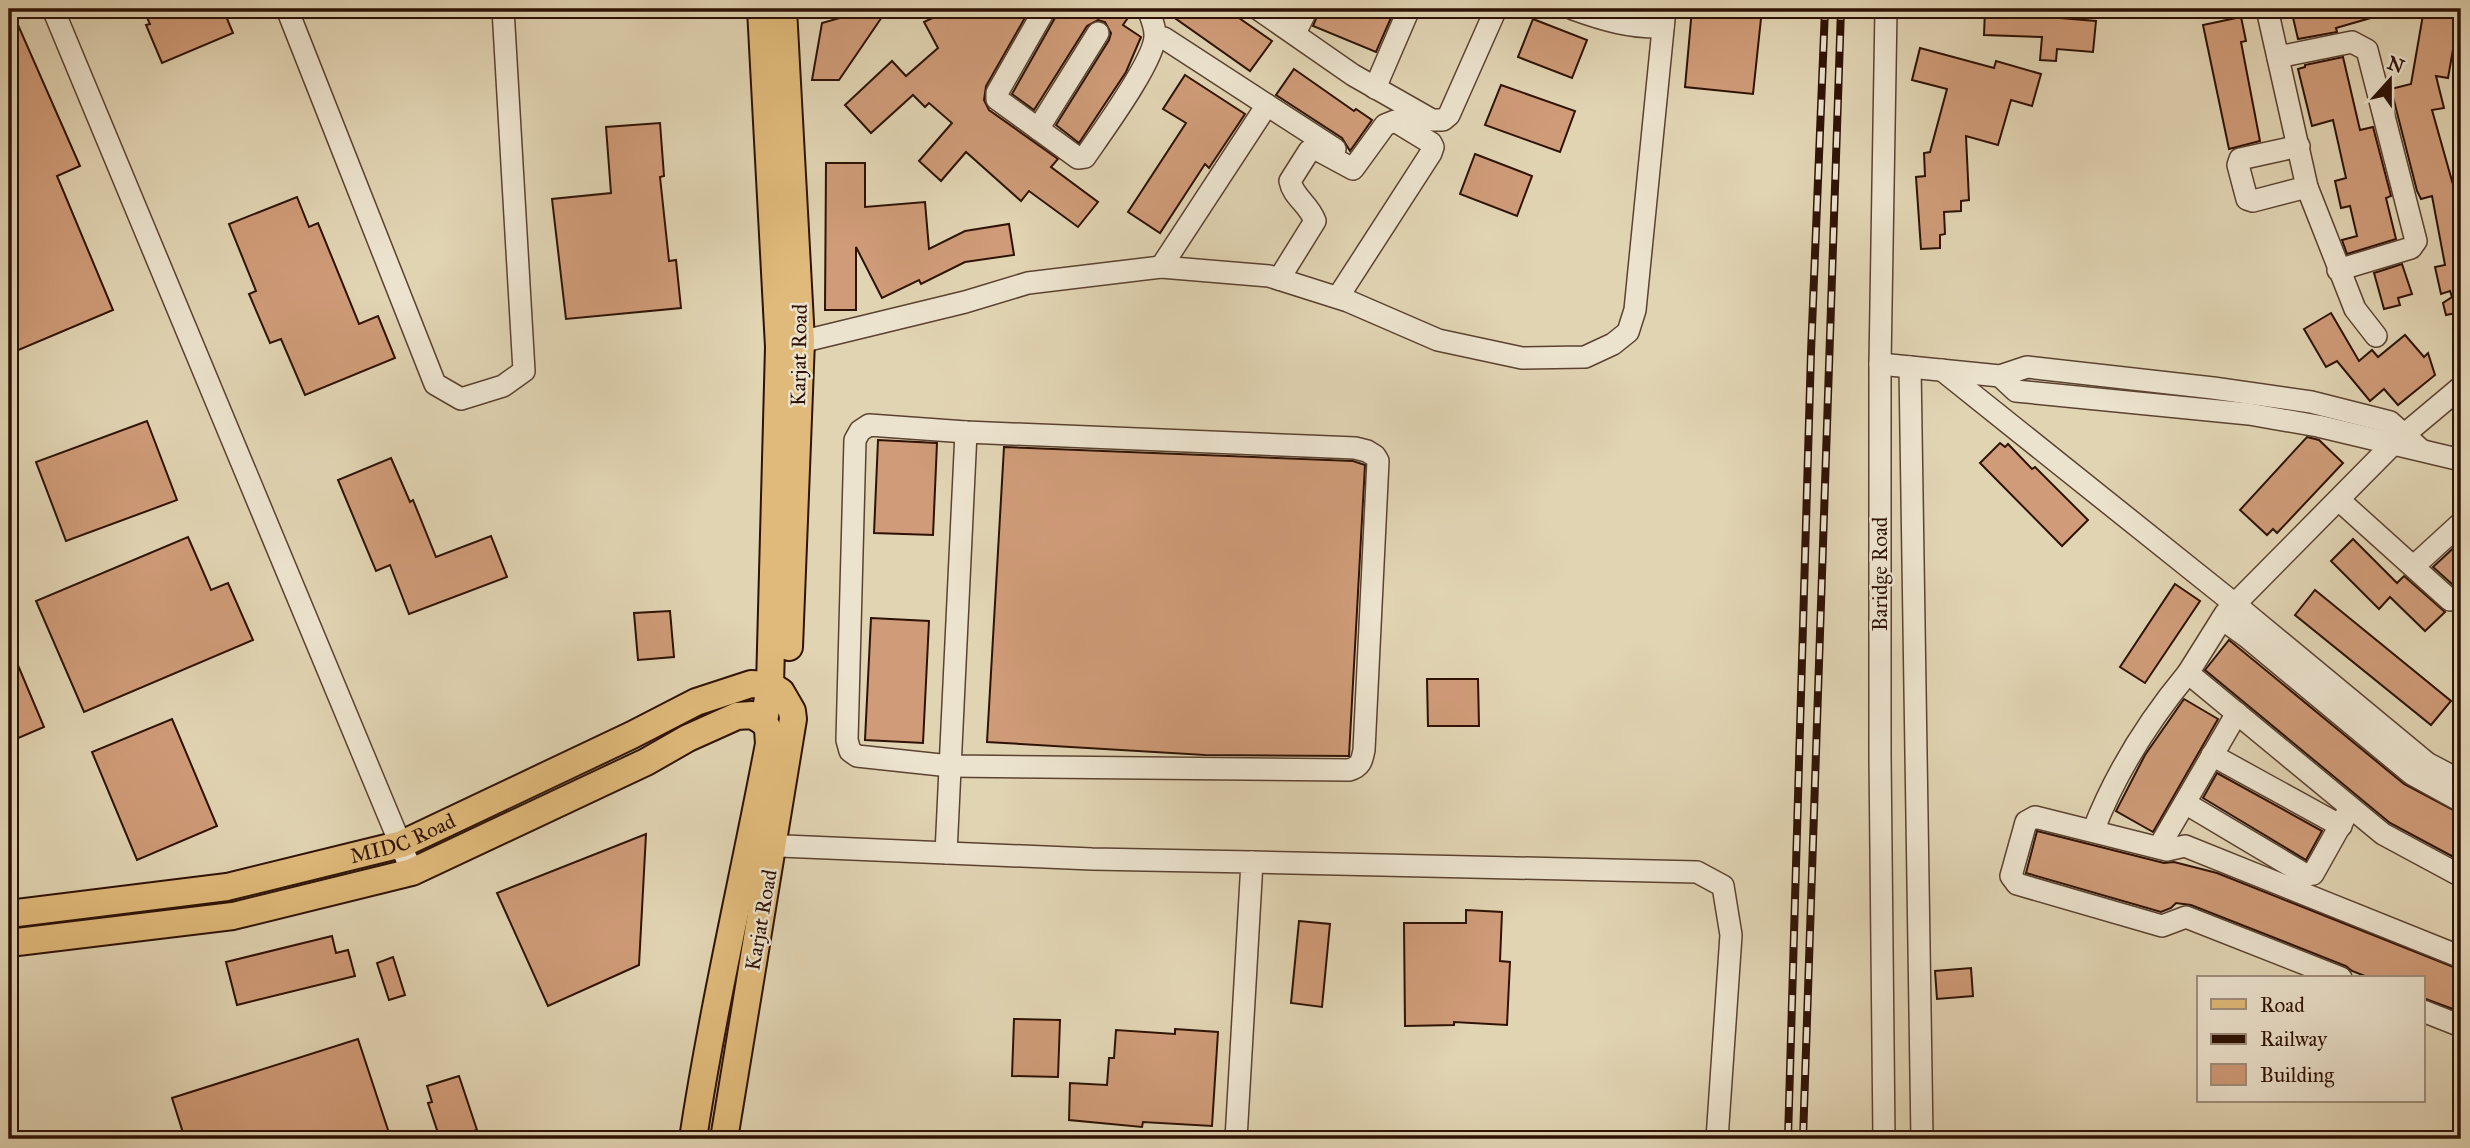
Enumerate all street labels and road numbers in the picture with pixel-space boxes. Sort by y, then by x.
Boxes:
street label: Karjat Road [785,303,813,406]
street label: Baridge Road [1867,516,1893,631]
street label: MIDC Road [347,807,460,869]
street label: Karjat Road [739,867,783,973]

